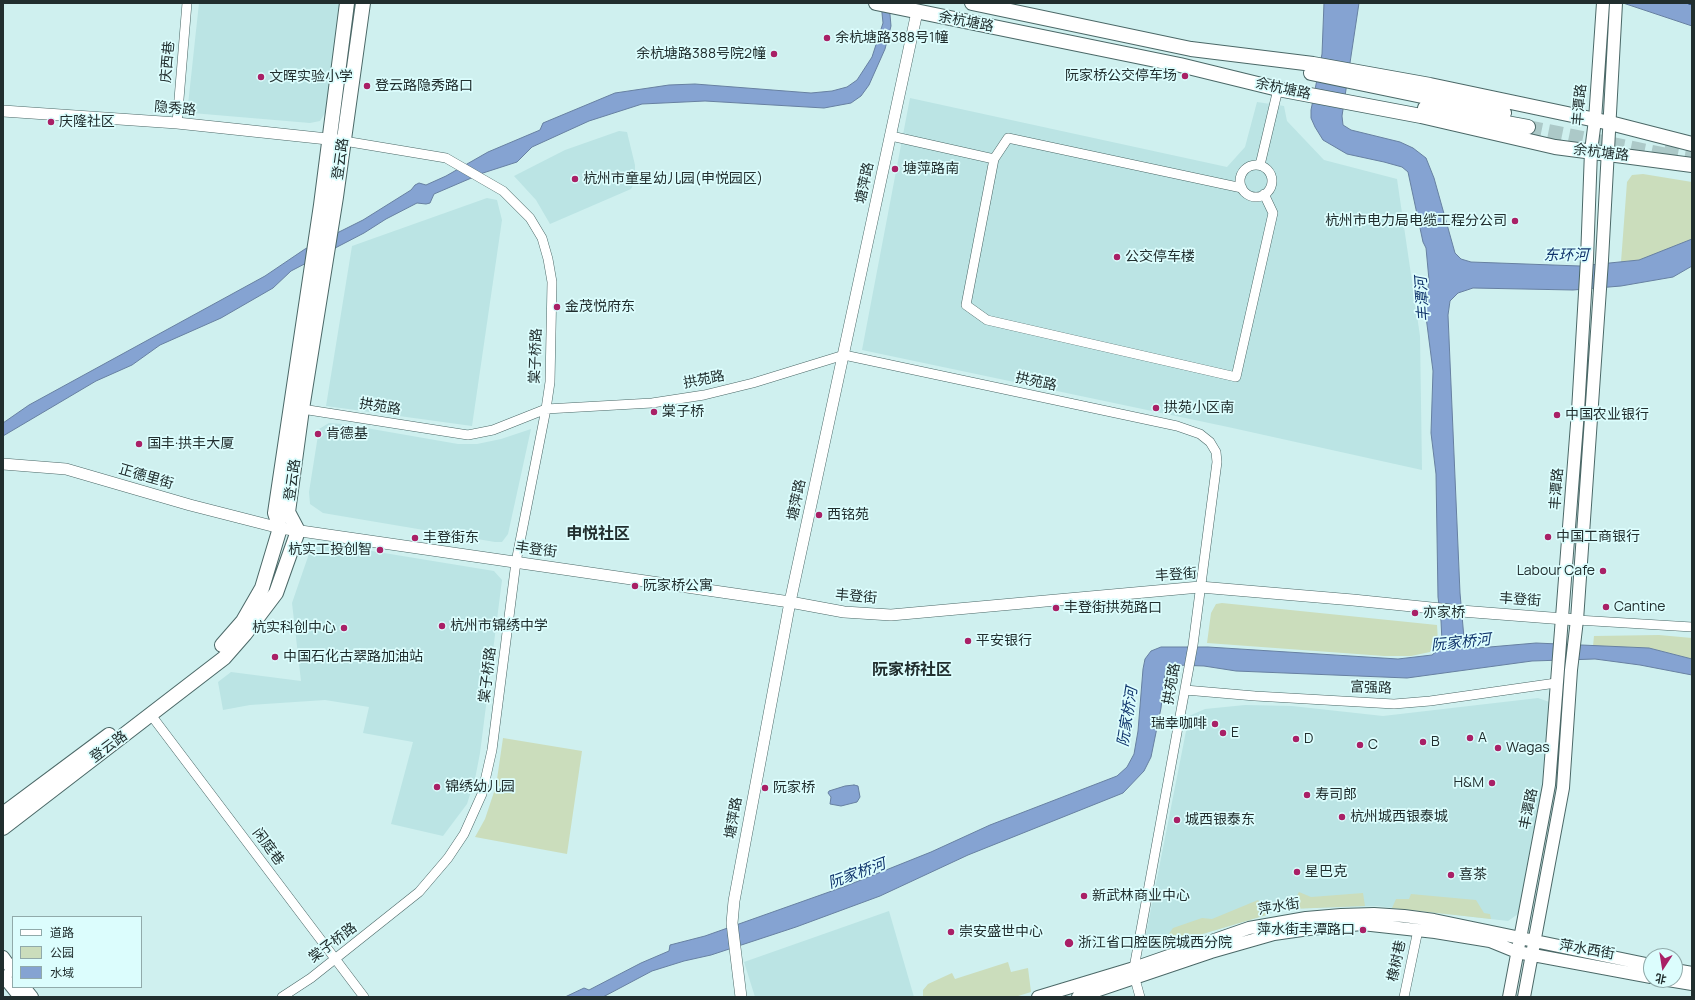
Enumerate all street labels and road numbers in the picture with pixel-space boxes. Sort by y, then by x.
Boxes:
street label: 余杭塘路 [937,8,995,36]
street label: 庆西巷 [158,40,178,84]
street label: 余杭塘路 [1254,75,1312,103]
street label: 丰潭路 [1570,83,1590,127]
street label: 隐秀路 [153,99,197,119]
street label: 登云路 [330,137,352,181]
street label: 余杭塘路 [1572,141,1630,165]
street label: 塘萍路 [852,161,878,205]
street label: 棠子桥路 [527,328,545,384]
street label: 拱苑路 [682,368,726,392]
street label: 拱苑路 [1014,369,1058,395]
street label: 拱苑路 [358,395,402,419]
street label: 登云路 [282,458,304,502]
street label: 正德里街 [117,461,175,493]
street label: 丰潭路 [1547,467,1567,511]
street label: 塘萍路 [784,478,810,522]
street label: 丰登街 [514,539,558,561]
street label: 丰登街 [1154,565,1198,585]
street label: 丰登街 [834,587,878,607]
street label: 丰登街 [1498,590,1542,610]
street label: 棠子桥路 [476,646,500,704]
street label: 拱苑路 [1160,662,1184,706]
street label: 富强路 [1350,679,1392,697]
street label: 登云路 [87,728,131,766]
street label: 丰潭路 [1517,787,1541,831]
street label: 塘萍路 [722,796,746,840]
street label: 闲庭巷 [249,825,287,869]
street label: 萍水街 [1257,895,1301,919]
street label: 棠子桥路 [306,919,360,967]
street label: 萍水西街 [1558,937,1616,963]
street label: 橡树巷 [1384,939,1410,983]

